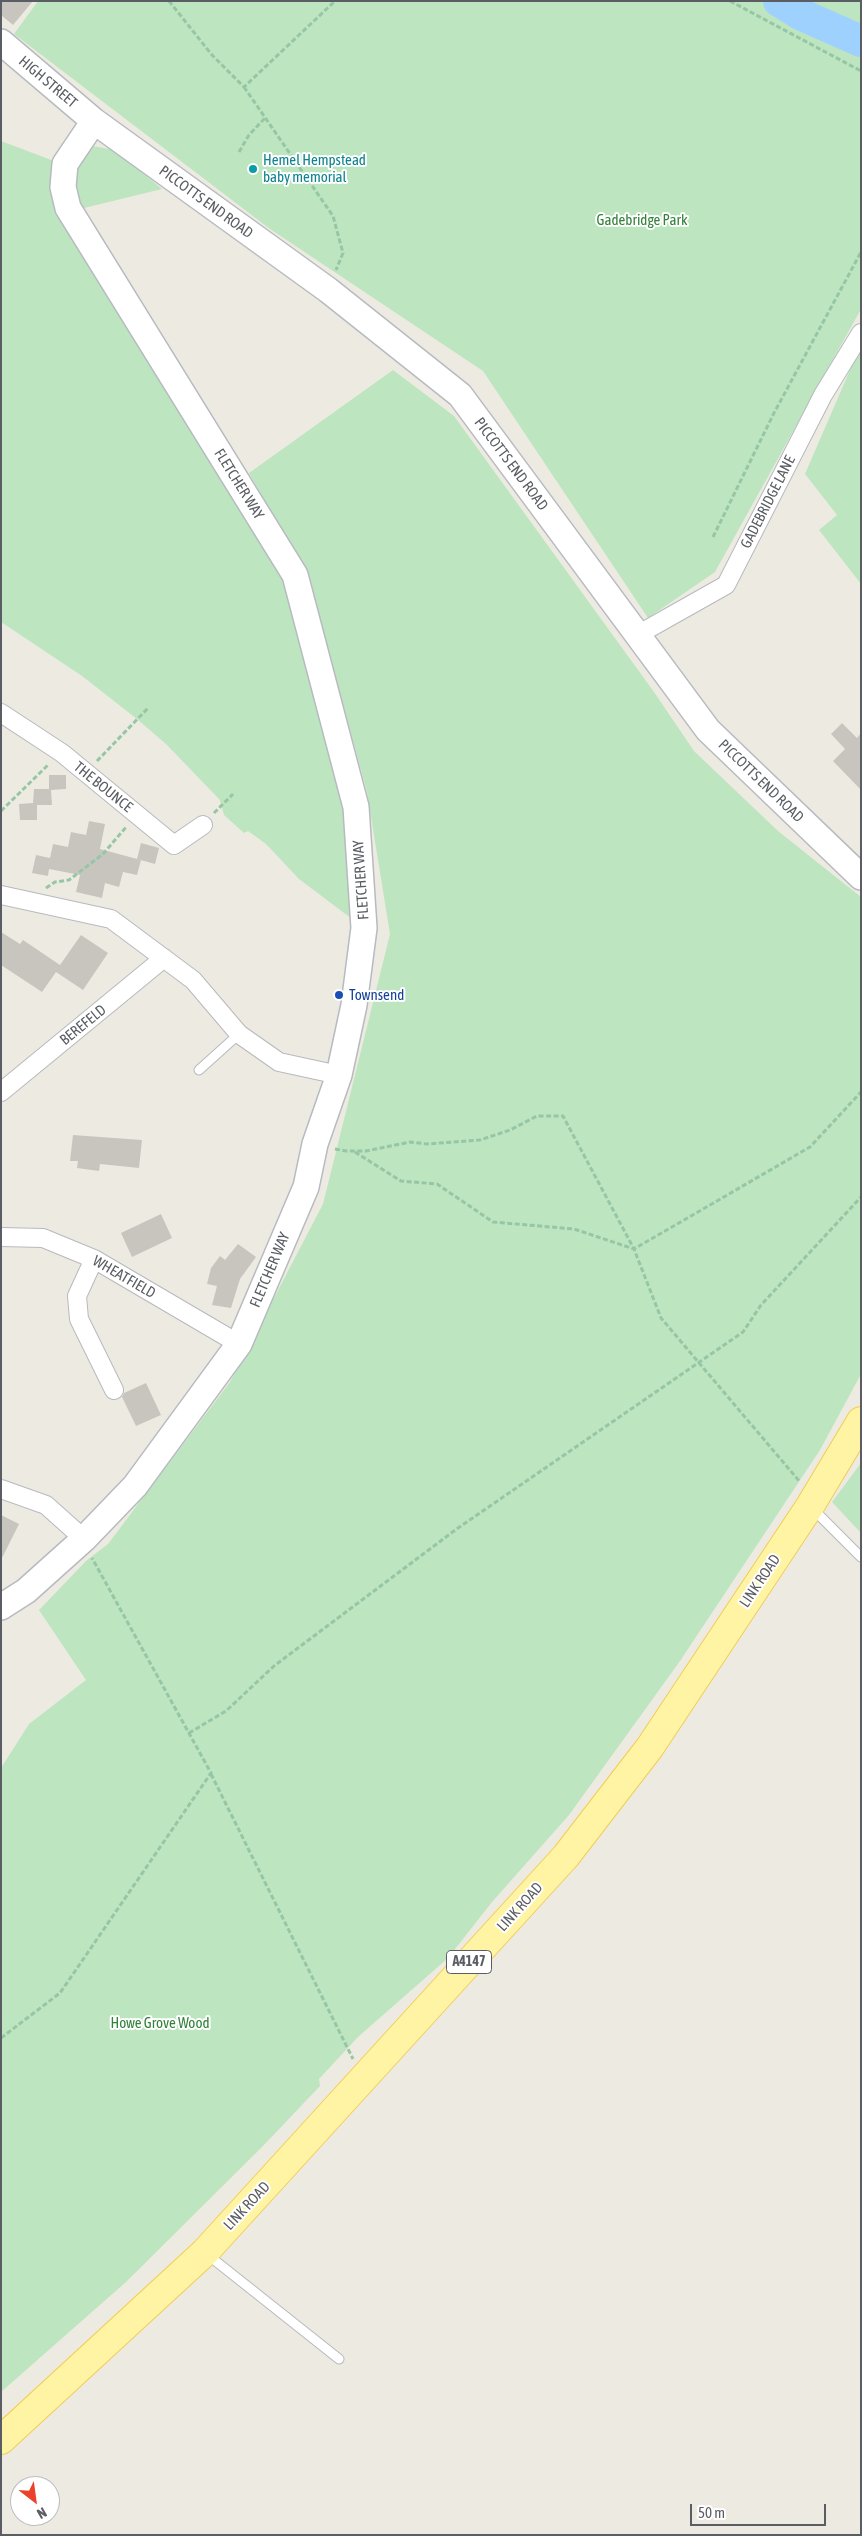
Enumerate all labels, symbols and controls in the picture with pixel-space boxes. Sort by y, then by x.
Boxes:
street label: HIGH STREET [15,52,81,112]
place label: Hemel Hempstead baby memorial [263,151,366,186]
street label: PICCOTTS END ROAD [156,162,256,242]
marker: Hemel Hempstead baby memorial [247,163,259,175]
park label: Gadebridge Park [596,211,688,229]
street label: PICCOTTS END ROAD [470,414,552,514]
street label: FLETCHER WAY [210,445,268,523]
street label: GADEBRIDGE LANE [737,453,799,551]
street label: PICCOTTS END ROAD [715,736,807,826]
street label: THE BOUNCE [70,758,136,816]
street label: FLETCHER WAY [349,840,373,920]
place label: Townsend [349,986,404,1004]
marker: Townsend [333,989,345,1001]
street label: BEREFELD [56,1001,110,1049]
street label: FLETCHER WAY [246,1230,294,1310]
street label: WHEATFIELD [89,1252,159,1302]
street label: LINK ROAD [736,1551,784,1611]
street label: LINK ROAD [493,1879,547,1935]
road number: A4147 [446,1950,492,1974]
park label: Howe Grove Wood [110,2014,210,2032]
street label: LINK ROAD [220,2178,274,2234]
north arrow [10,2476,60,2526]
scale bar [692,2494,828,2526]
text: N [34,2504,50,2522]
text: 50 m [698,2504,725,2521]

